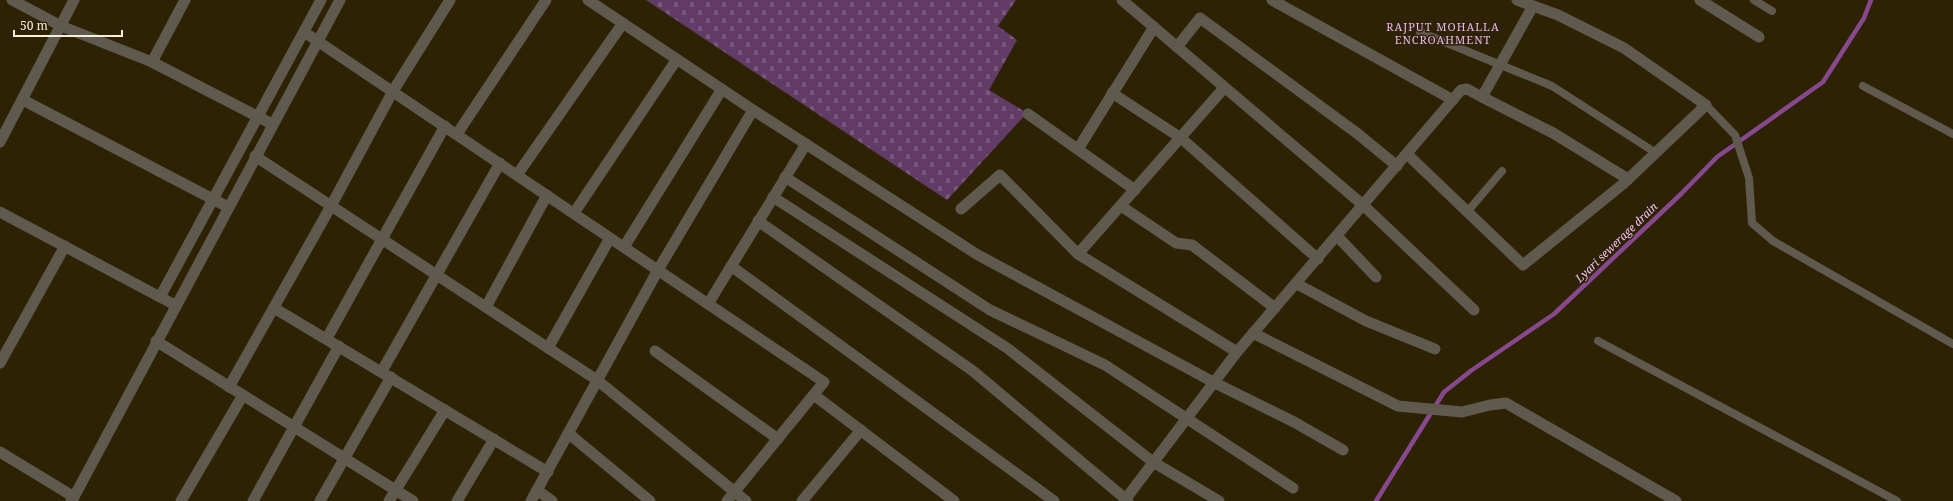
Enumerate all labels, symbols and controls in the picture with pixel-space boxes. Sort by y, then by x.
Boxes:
scale bar [14,12,122,38]
text: 50 m [20,17,48,34]
district label: RAJPUT MOHALLA ENCROAHMENT [1386,19,1500,47]
water label: Lyari sewerage drain [1571,199,1661,286]

